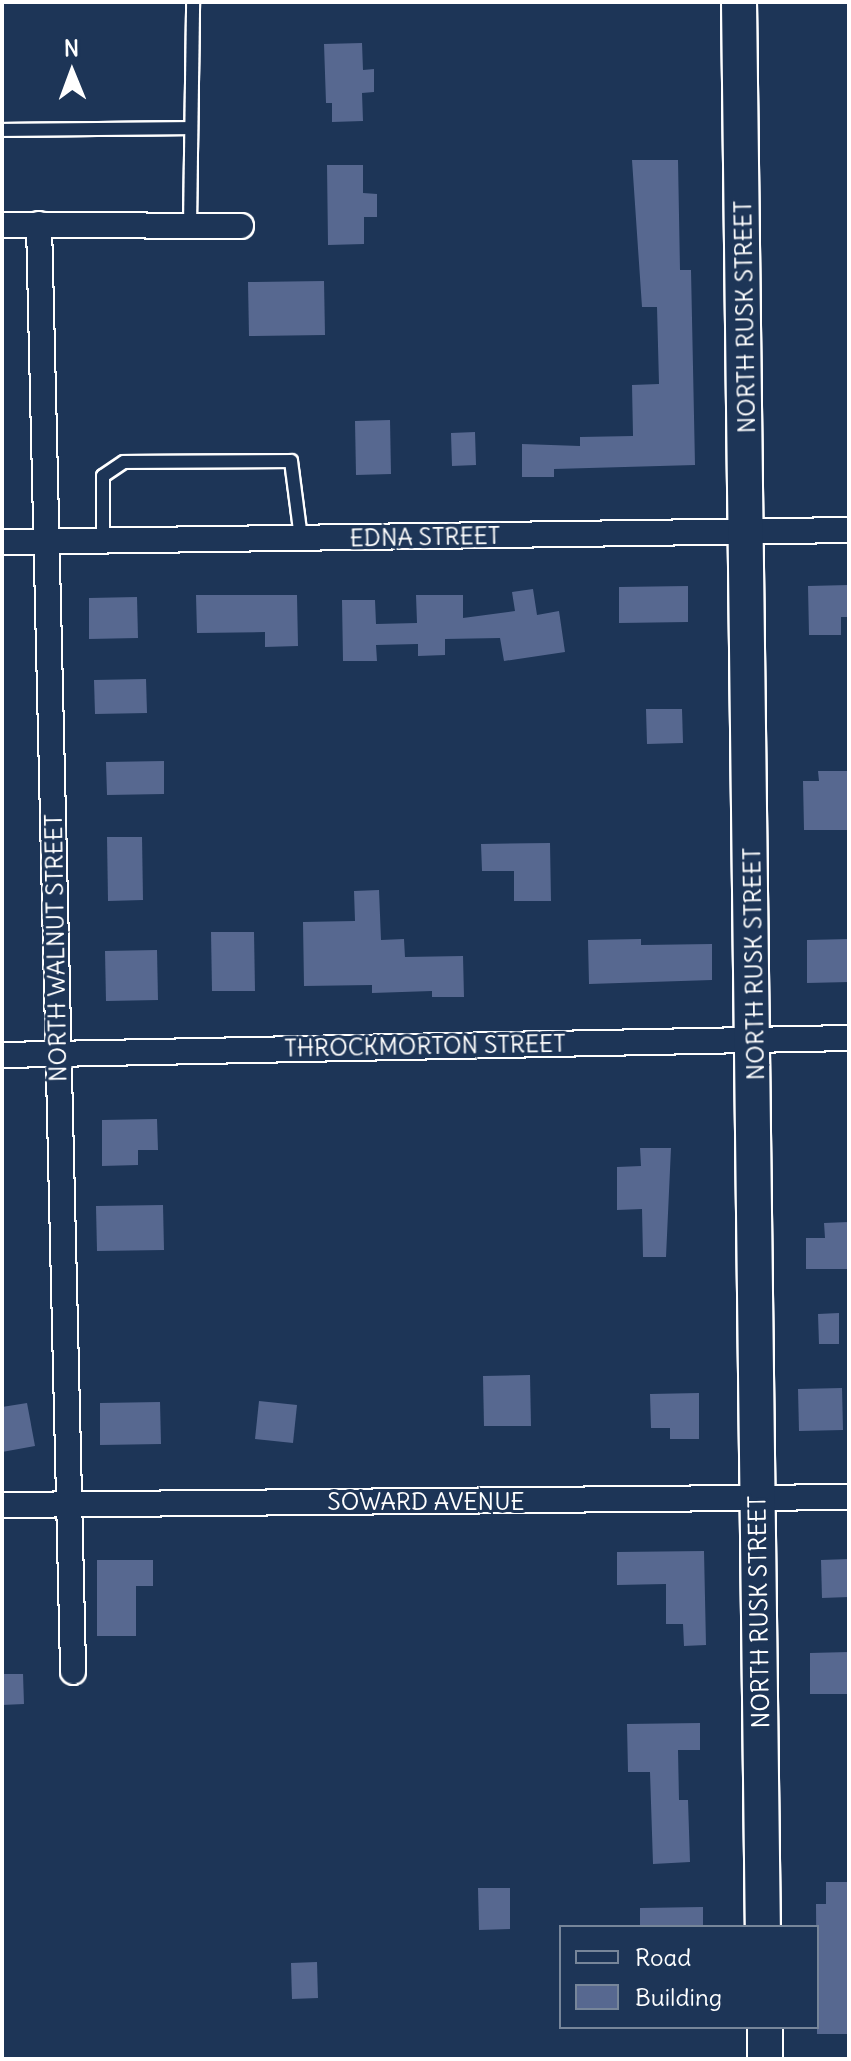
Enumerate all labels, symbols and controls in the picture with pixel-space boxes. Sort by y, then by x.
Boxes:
north arrow [32,32,112,112]
text: N [64,34,79,62]
street label: NORTH RUSK STREET [729,200,761,434]
street label: EDNA STREET [349,521,501,553]
street label: NORTH WALNUT STREET [39,814,73,1082]
street label: NORTH RUSK STREET [738,847,770,1081]
street label: THROCKMORTON STREET [284,1029,566,1063]
street label: SOWARD AVENUE [327,1488,525,1516]
street label: NORTH RUSK STREET [743,1495,775,1729]
legend [559,1925,819,2029]
text: Road [635,1942,691,1972]
text: Building [635,1982,722,2012]

